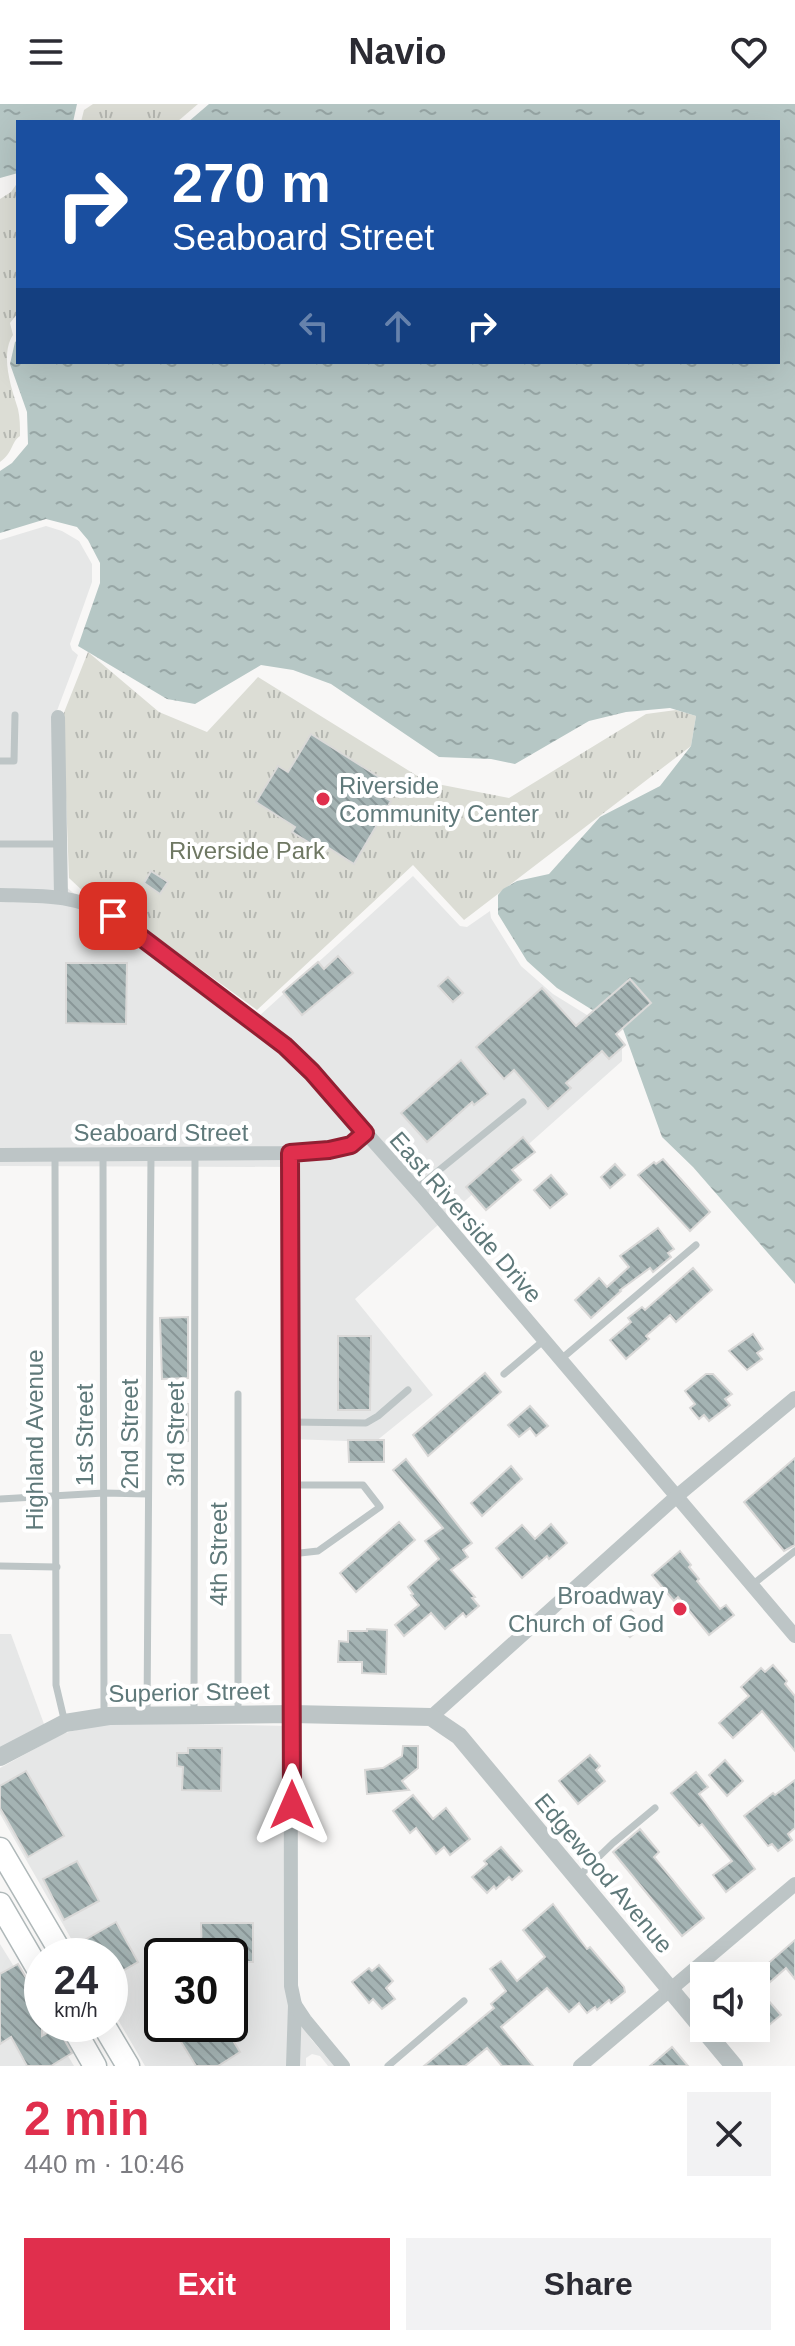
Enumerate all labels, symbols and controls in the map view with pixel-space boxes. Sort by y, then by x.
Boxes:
icon: menu [24,30,68,74]
icon: heart [727,30,771,74]
text: Navio [348,31,447,72]
text: 270 m [172,151,331,214]
icon: right [40,152,144,256]
text: Seaboard Street [172,217,434,258]
icon: left [292,304,336,348]
icon: ahead [376,304,420,348]
icon: right [460,304,504,348]
place label: Riverside Community Center [339,772,539,827]
marker: Riverside Community Center [314,790,332,808]
park label: Riverside Park [169,837,326,864]
pin [79,882,147,950]
icon: arrive [91,894,135,938]
street label: Seaboard Street [74,1119,249,1146]
street label: East Riverside Drive [384,1126,548,1308]
street label: Highland Avenue [21,1349,48,1531]
street label: 2nd Street [116,1378,143,1489]
street label: 3rd Street [162,1381,189,1487]
street label: 1st Street [71,1383,98,1486]
street label: 4th Street [205,1502,232,1606]
place label: Broadway Church of God [508,1582,664,1637]
marker: Broadway Church of God [671,1600,689,1618]
street label: Superior Street [108,1677,270,1707]
position arrow [250,1763,334,1847]
street label: Edgewood Avenue [529,1788,679,1958]
speed limit sign: 30 [144,1938,248,2042]
text: 24 [54,1958,98,2002]
map controls [690,1962,770,2042]
button: sound [690,1962,770,2042]
text: km/h [54,1999,98,2021]
text: 2 min [24,2092,149,2145]
button: close [687,2092,771,2176]
text: 440 m · 10:46 [24,2149,184,2179]
button: Exit [24,2238,390,2330]
button: Share [406,2238,771,2330]

